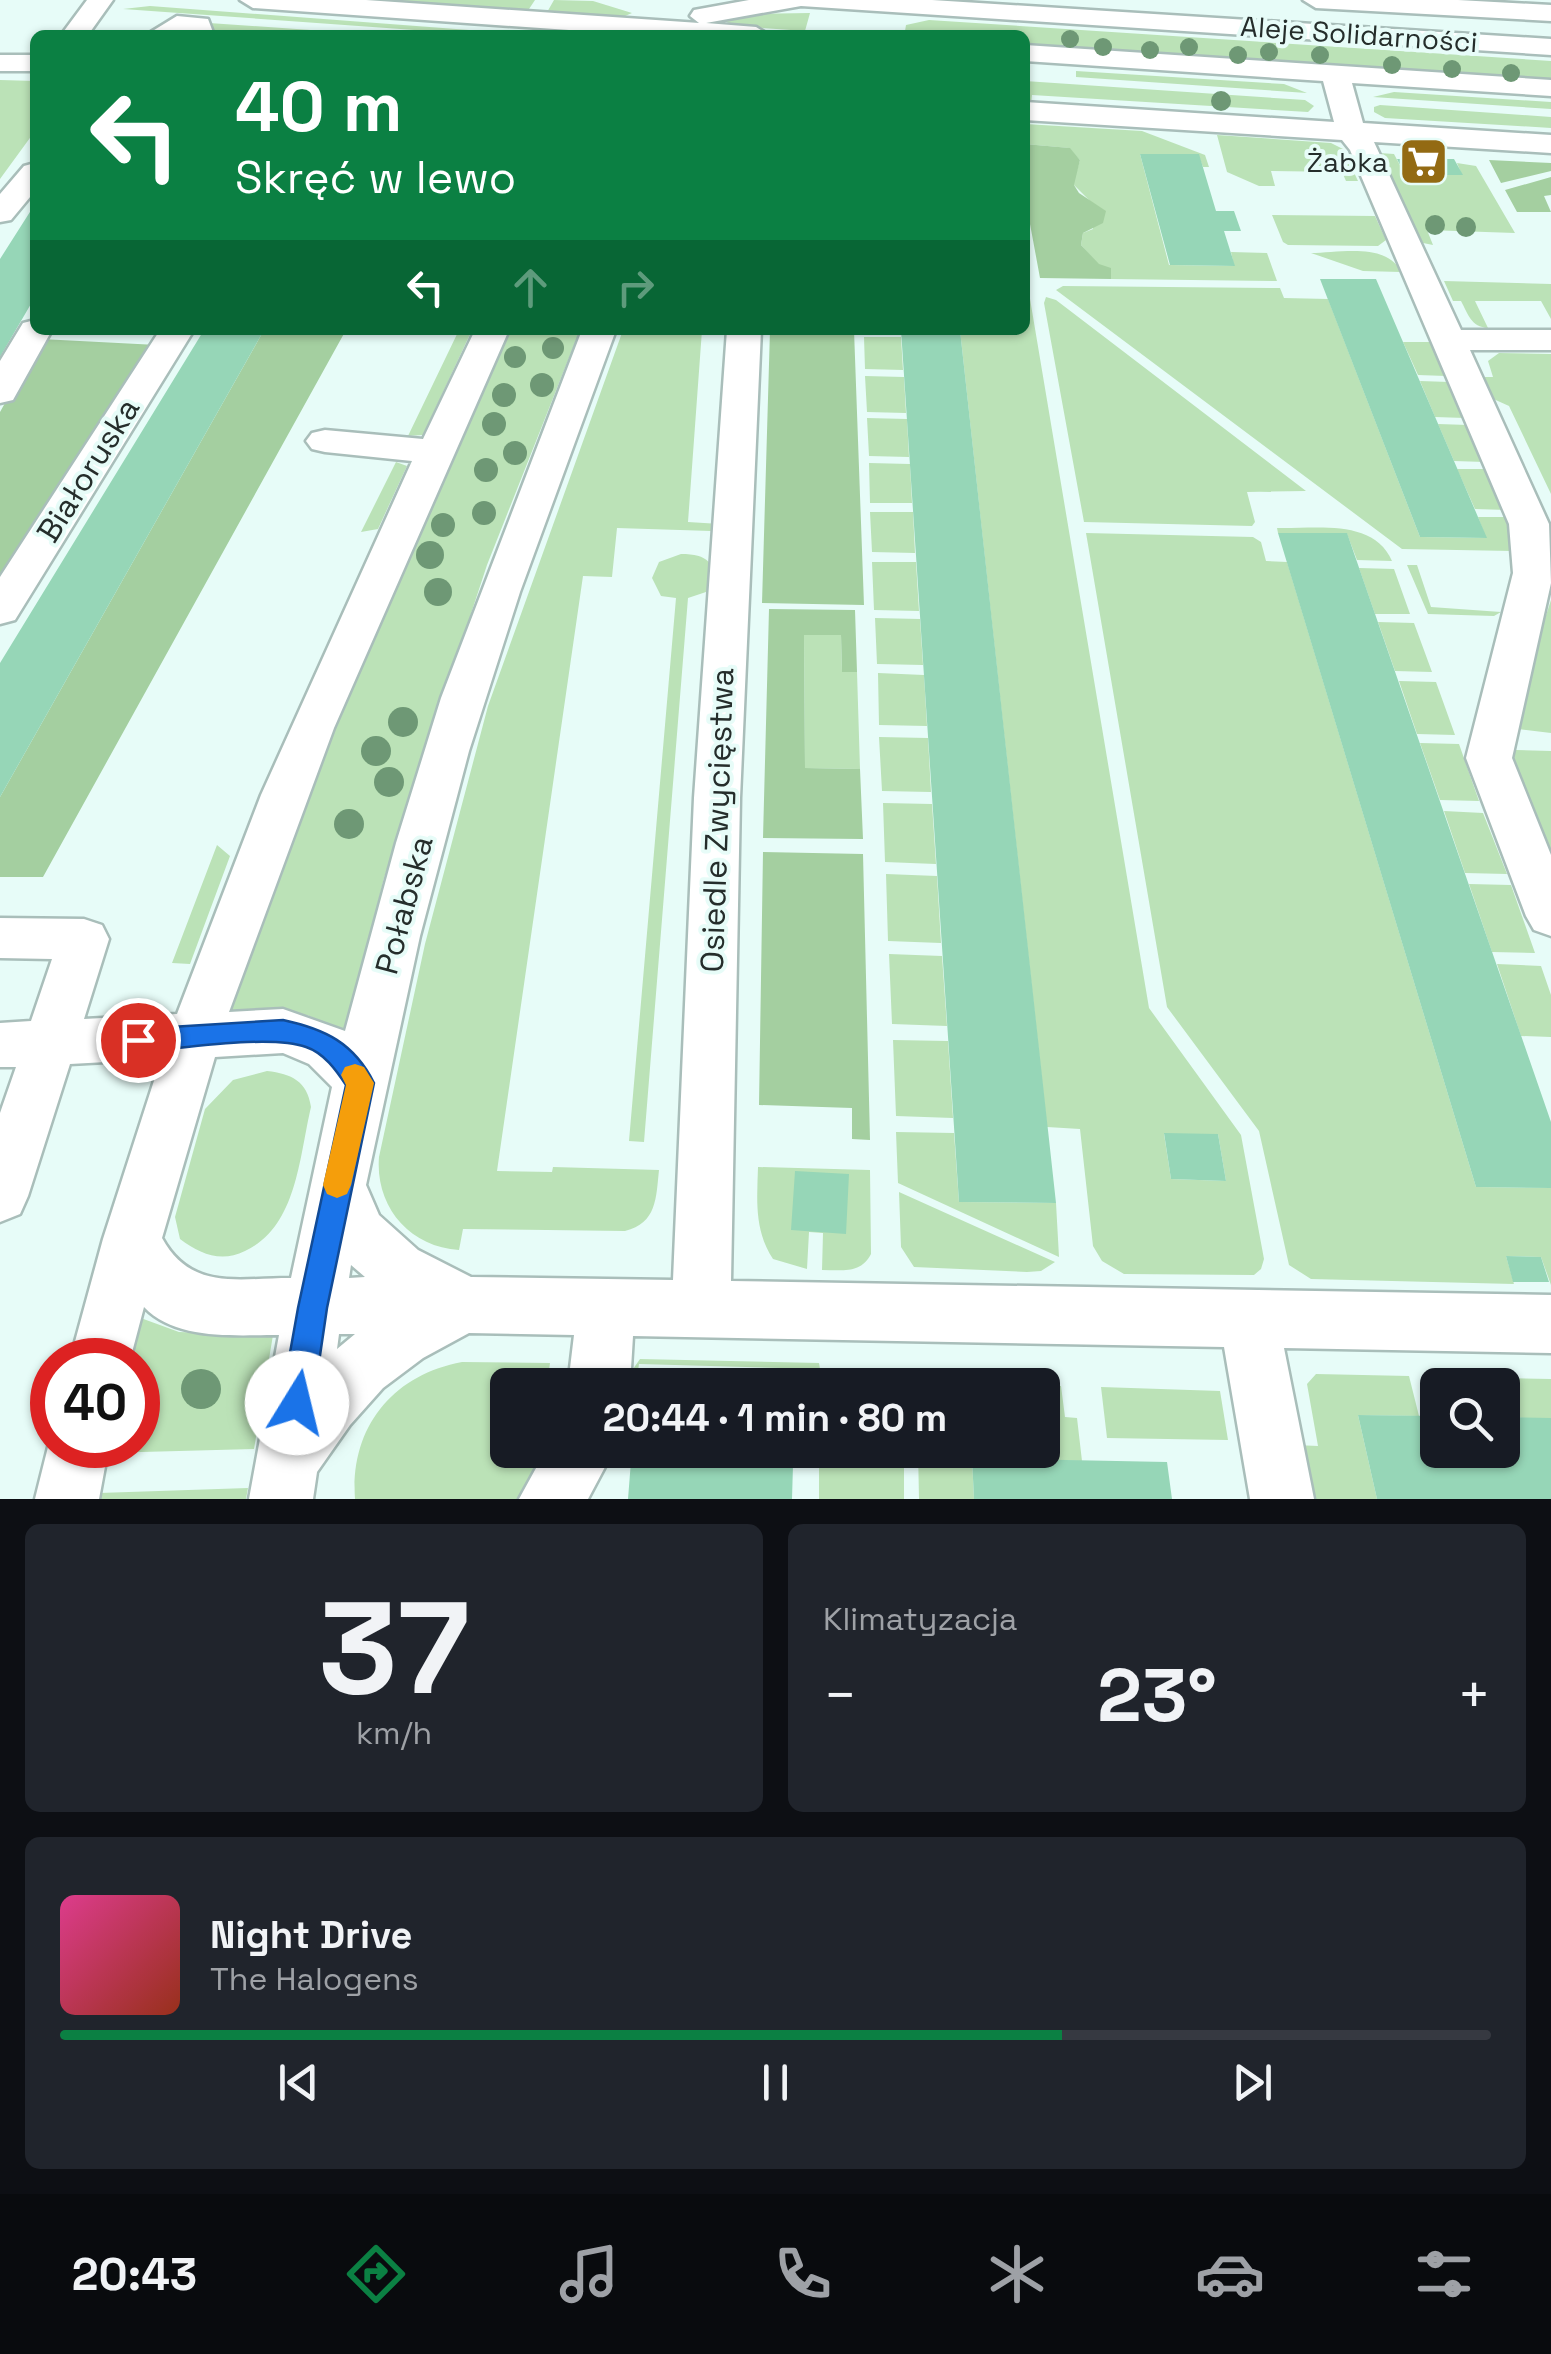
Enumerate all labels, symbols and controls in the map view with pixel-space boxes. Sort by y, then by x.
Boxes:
street label: Aleje Solidarności [1239,8,1479,60]
text: 40 m [235,62,402,151]
icon: left [70,70,200,200]
supermarket icon: Żabka [1397,136,1449,188]
place label: Żabka [1307,144,1388,180]
text: Skręć w lewo [235,149,516,206]
icon: left [398,260,453,315]
icon: ahead [503,260,558,315]
icon: right [608,260,663,315]
street label: Białoruska [28,390,148,550]
street label: Osiedle Zwycięstwa [692,667,742,973]
street label: Połabska [366,832,442,978]
pin [96,998,181,1083]
icon: arrive [111,1013,166,1068]
speed limit sign: 40 [30,1338,160,1468]
position arrow [245,1351,349,1455]
map controls [1420,1368,1520,1468]
button: search [1420,1368,1520,1468]
text: 20:44 · 1 min · 80 m [603,1394,947,1442]
text: 37 [318,1565,470,1731]
text: Klimatyzacja [823,1599,1017,1639]
text: 23° [1097,1647,1217,1743]
text: − [823,1660,857,1730]
text: + [1457,1660,1491,1730]
text: km/h [356,1713,432,1753]
text: Night Drive [210,1911,412,1959]
text: The Halogens [210,1959,419,1999]
icon: previous [271,2055,326,2110]
icon: pause [748,2055,803,2110]
icon: next [1225,2055,1280,2110]
icon: directions [341,2239,411,2309]
icon: music [554,2239,624,2309]
icon: phone [768,2239,838,2309]
icon: climate [982,2239,1052,2309]
icon: car [1195,2239,1265,2309]
icon: filters [1409,2239,1479,2309]
text: 20:43 [72,2246,197,2303]

